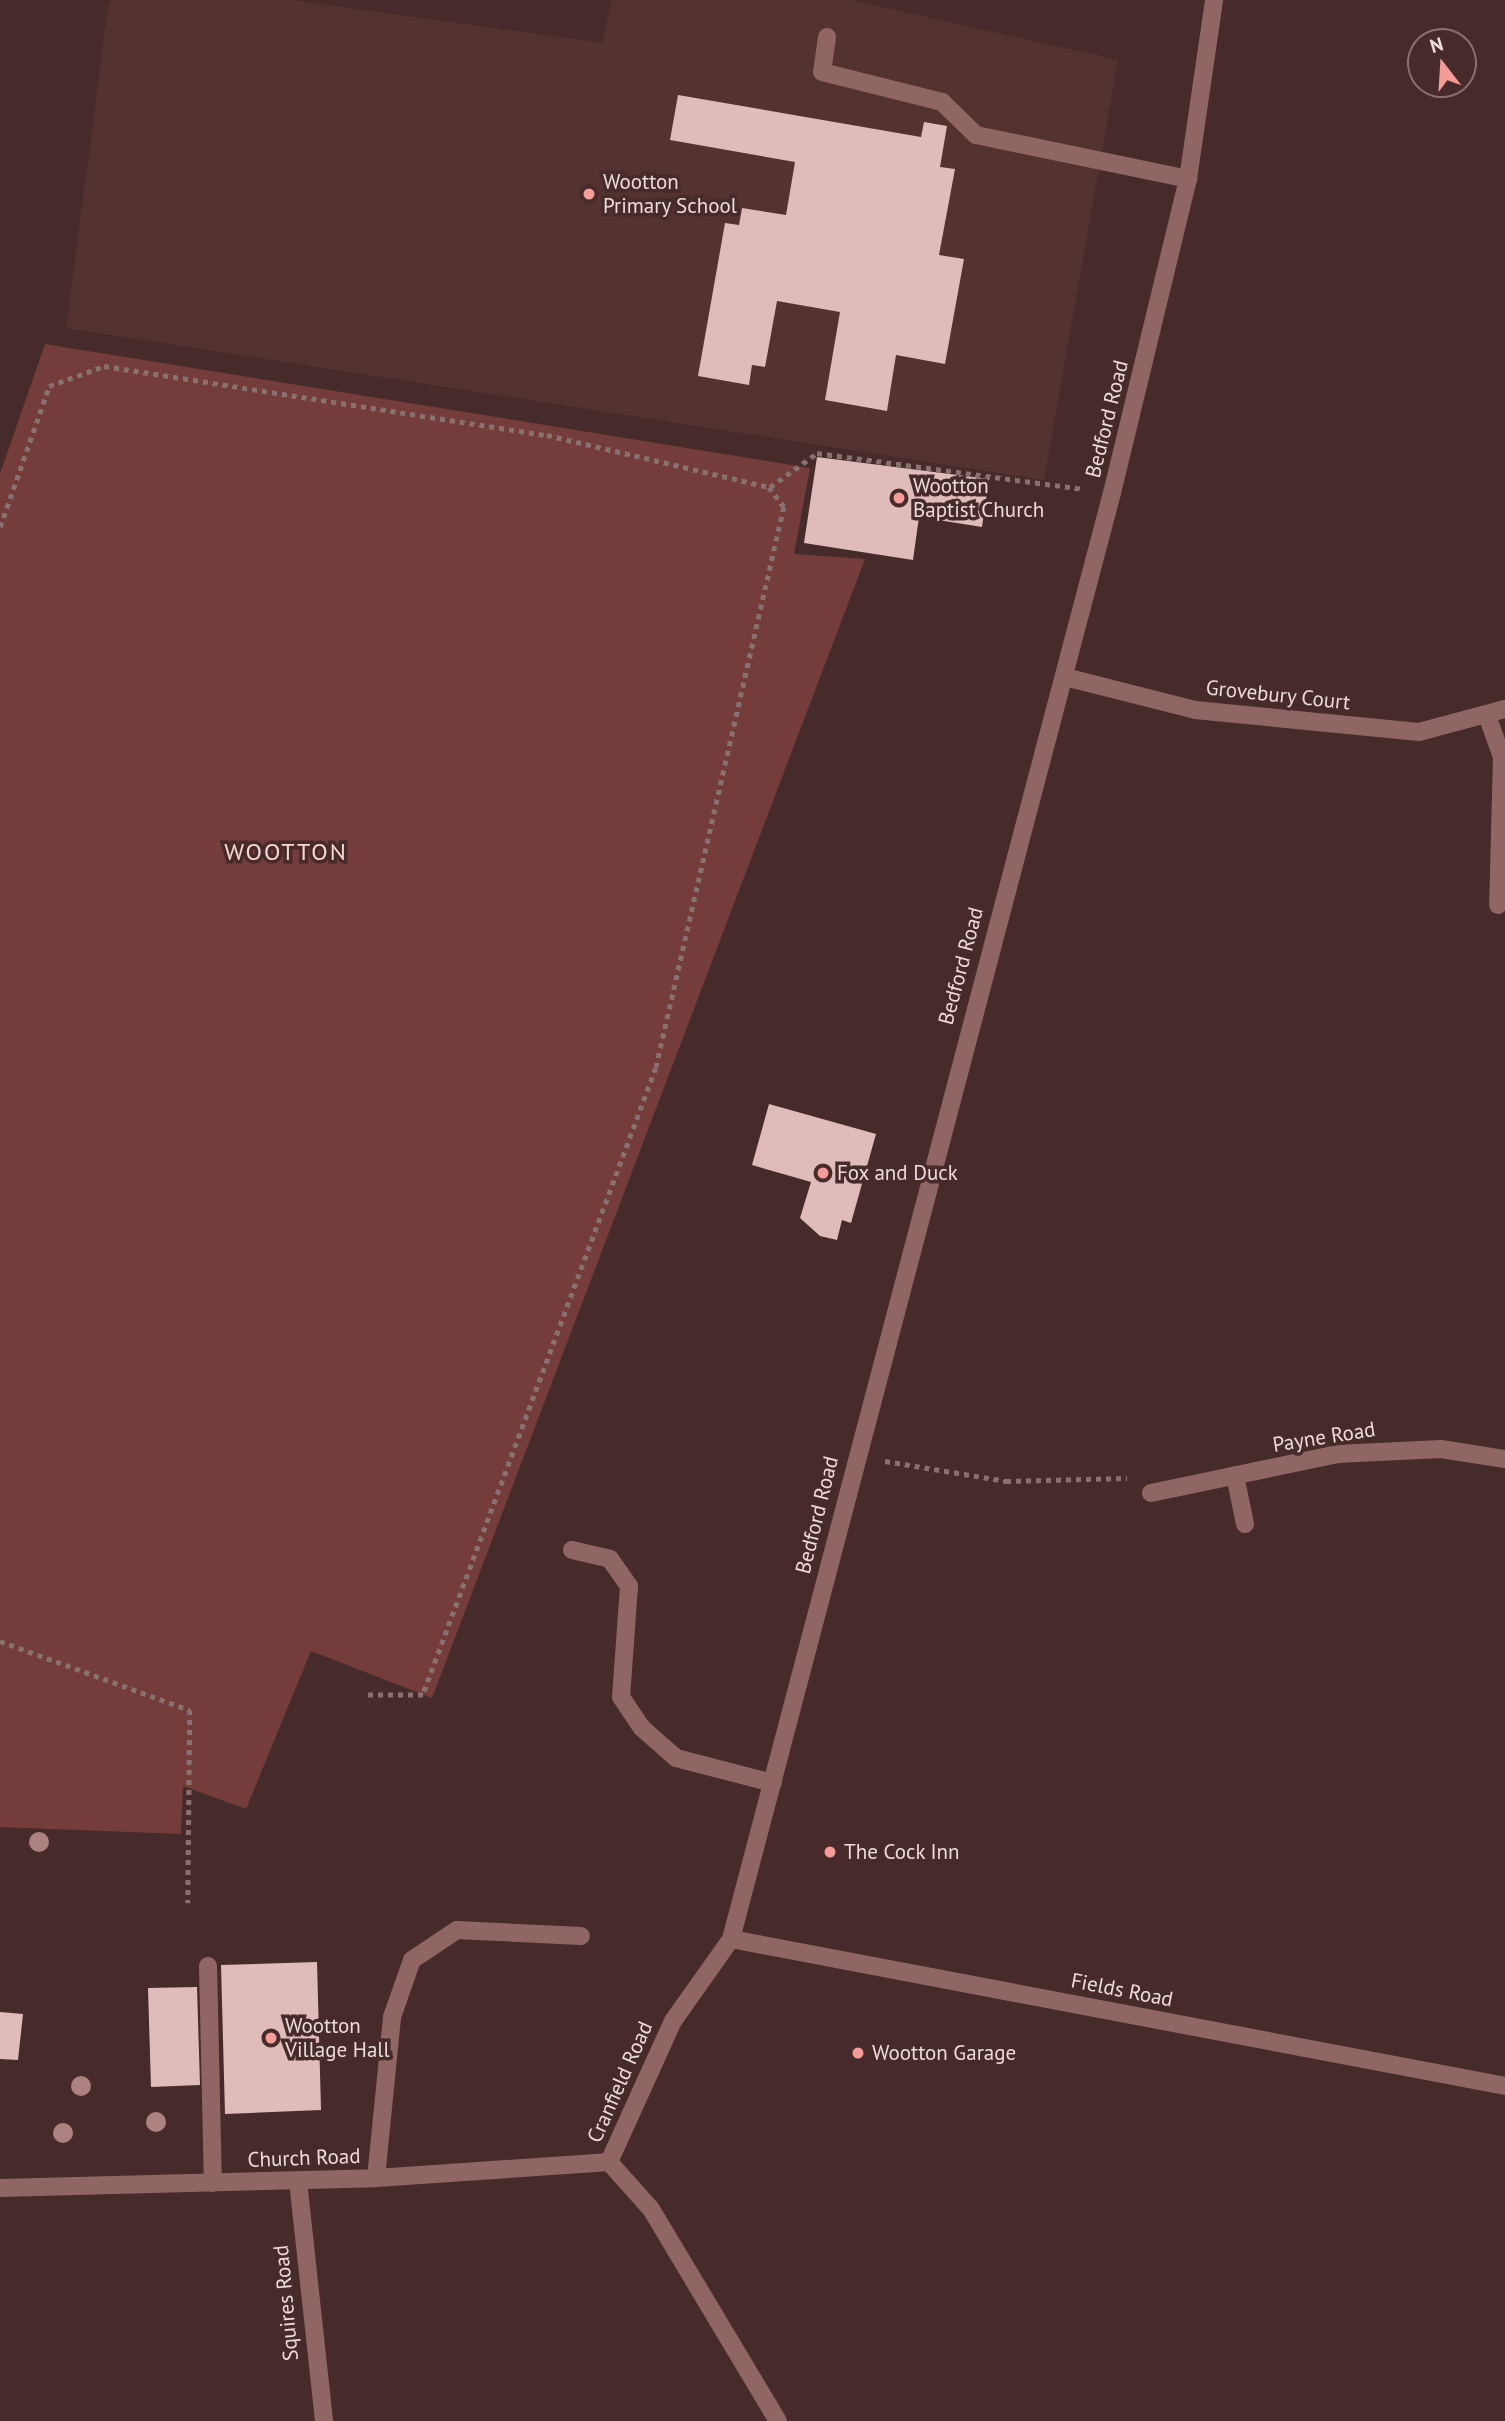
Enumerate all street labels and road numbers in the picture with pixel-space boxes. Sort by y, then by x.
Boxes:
street label: Bedford Road [1080,358,1134,480]
street label: Grovebury Court [1204,675,1352,715]
street label: Bedford Road [933,905,989,1027]
street label: Payne Road [1271,1416,1377,1458]
street label: Bedford Road [790,1454,844,1576]
street label: Fields Road [1069,1968,1175,2012]
street label: Cranfield Road [582,2017,658,2147]
street label: Church Road [247,2143,361,2173]
street label: Squires Road [268,2244,304,2362]

